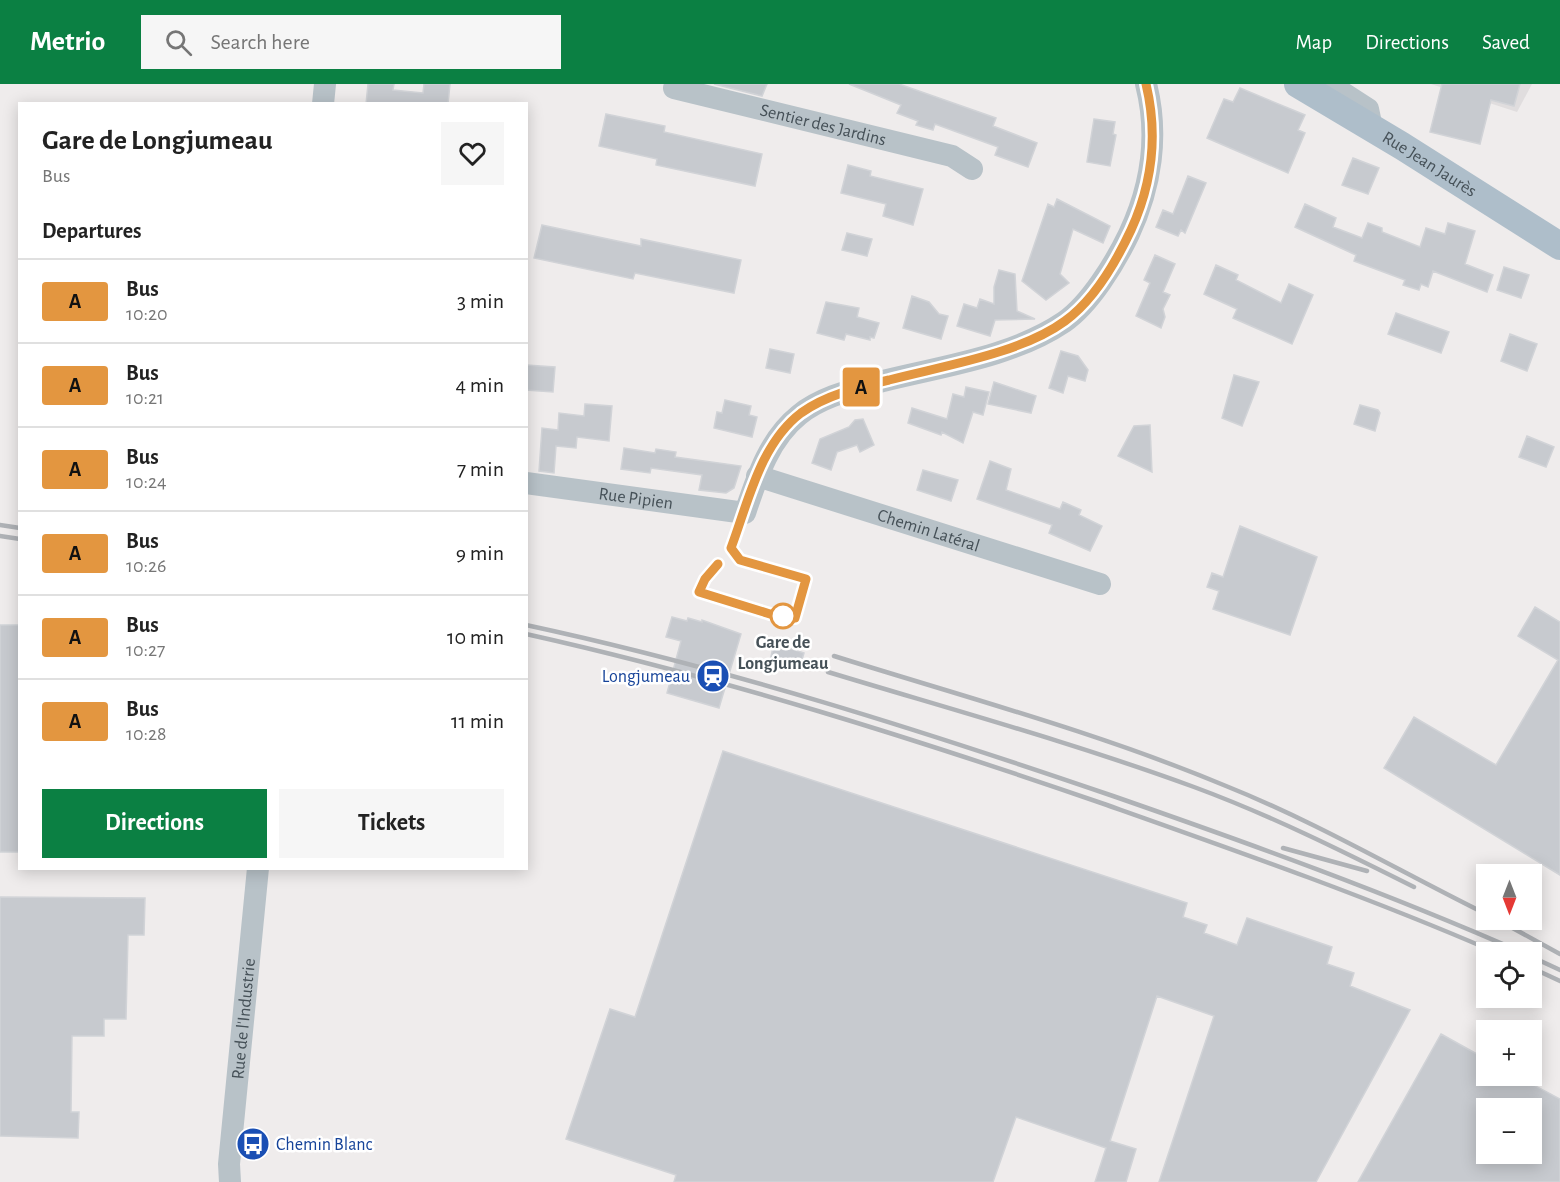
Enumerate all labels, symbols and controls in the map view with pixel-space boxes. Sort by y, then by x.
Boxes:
search box [141,15,561,69]
icon: search [162,26,195,59]
text: Metrio [30,28,105,56]
text: Search here [210,31,310,53]
text: Map [1296,32,1332,53]
text: Directions [1365,32,1449,53]
text: Saved [1482,32,1530,53]
street label: Sentier des Jardins [758,101,888,150]
button: heart [441,122,504,185]
text: Gare de Longjumeau [42,127,273,155]
street label: Rue Jean Jaurès [1379,128,1479,201]
text: Bus [42,166,70,186]
text: Departures [42,220,142,242]
text: Bus [126,278,159,300]
text: 3 min [457,290,504,312]
text: A [69,291,81,312]
text: 10:20 [126,304,168,324]
text: Bus [126,362,159,384]
line badge: A [842,368,880,406]
text: 4 min [456,374,504,396]
text: A [69,375,81,396]
text: A [855,377,867,398]
text: 10:21 [126,388,164,408]
text: Bus [126,446,159,468]
text: 7 min [457,458,504,480]
text: A [69,459,81,480]
text: 10:24 [126,472,167,492]
street label: Rue Pipien [597,485,674,513]
street label: Chemin Latéral [875,506,982,556]
text: Bus [126,530,159,552]
text: 9 min [456,542,504,564]
text: A [69,543,81,564]
text: 10:26 [126,556,167,576]
marker: Gare de Longjumeau [770,603,796,629]
text: Bus [126,614,159,636]
text: 10 min [447,626,504,648]
text: A [69,627,81,648]
place label: Gare de Longjumeau [738,634,829,673]
text: 10:27 [126,640,165,660]
station icon: Longjumeau [695,658,731,694]
place label: Longjumeau [602,668,690,686]
text: Bus [126,698,159,720]
text: 11 min [451,710,504,732]
text: A [69,711,81,732]
text: 10:28 [126,724,167,744]
button: Directions [42,789,267,858]
button: Tickets [279,789,504,858]
north arrow [1476,864,1542,930]
map controls [1476,864,1542,1164]
button: locate [1476,942,1542,1008]
street label: Rue de l'Industrie [229,957,259,1080]
button: + [1476,1020,1542,1086]
button: − [1476,1098,1542,1164]
bus stop icon: Chemin Blanc [235,1126,271,1162]
place label: Chemin Blanc [276,1136,373,1154]

